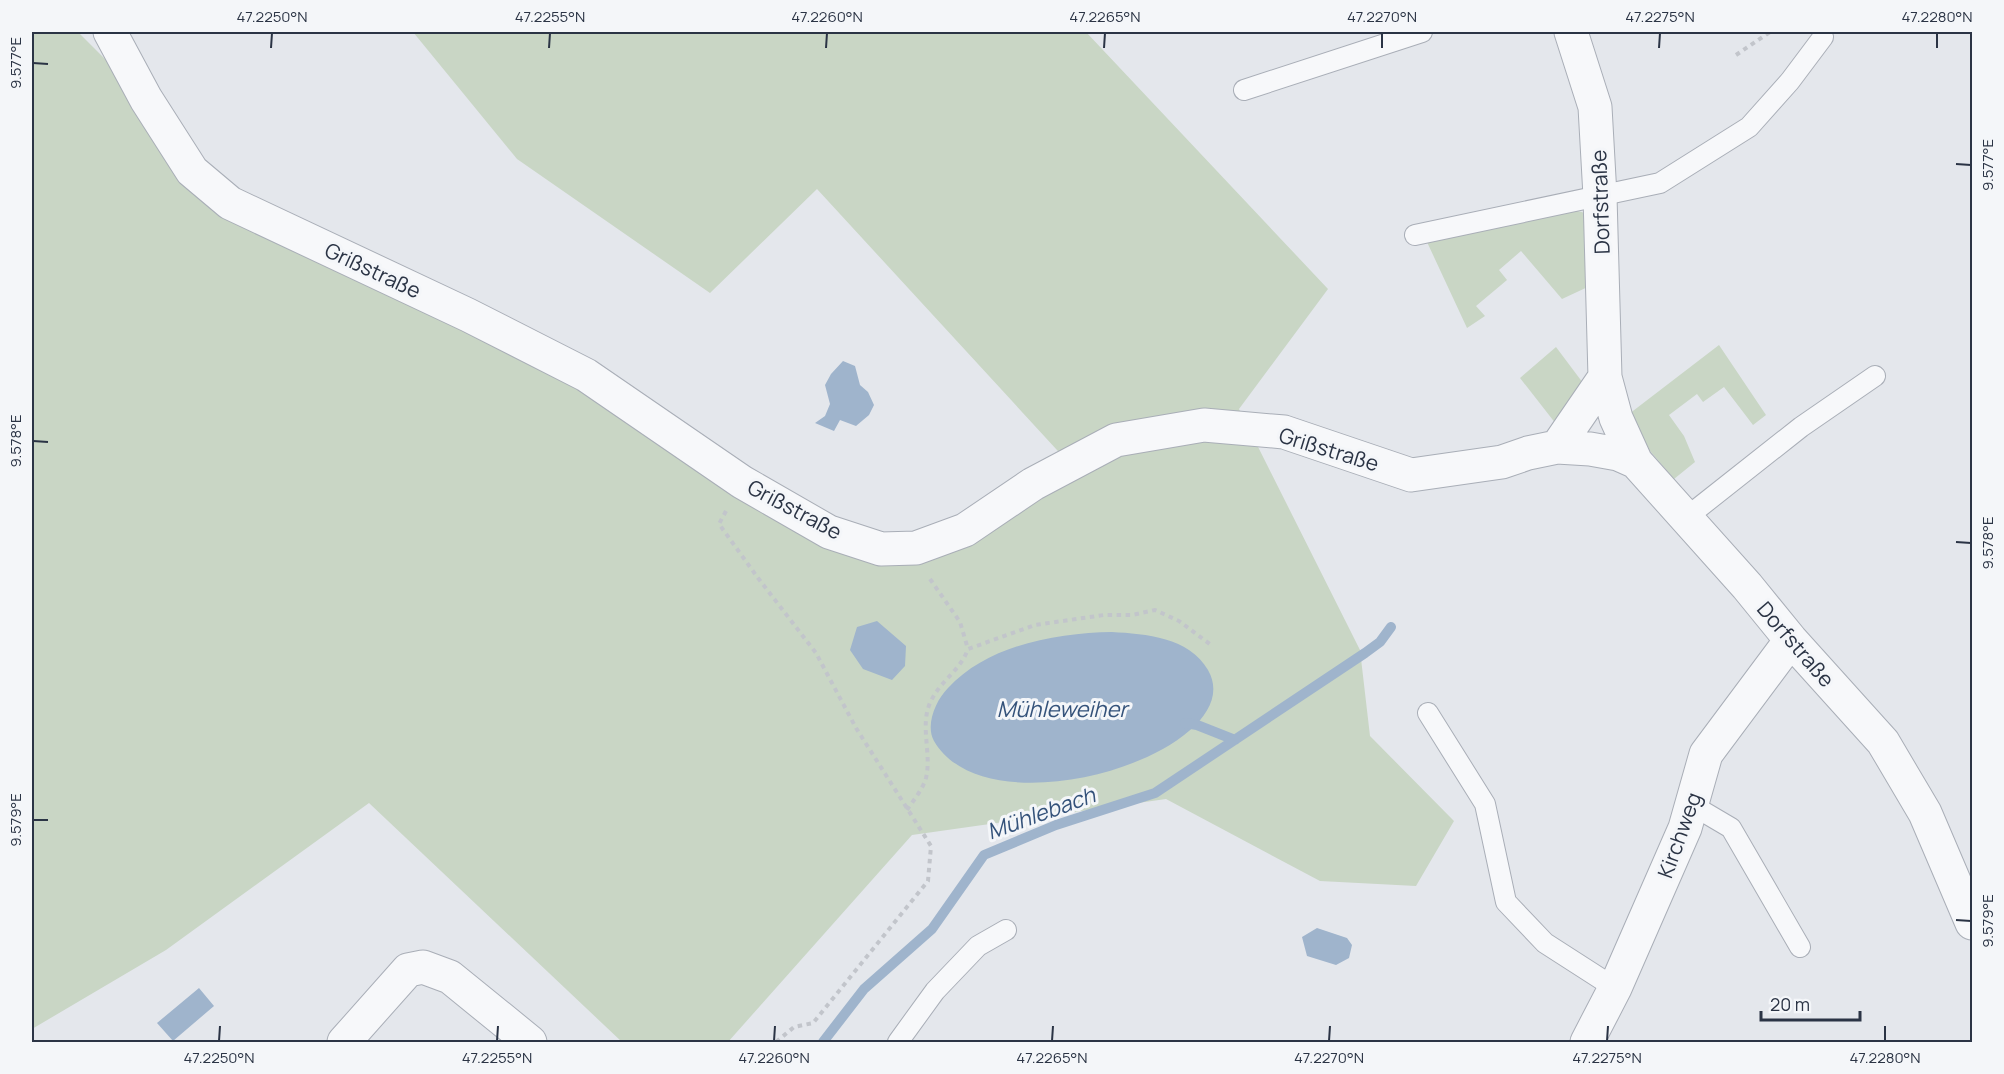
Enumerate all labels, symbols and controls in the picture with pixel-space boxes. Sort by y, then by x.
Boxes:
text: 47.2250°N [236,6,308,27]
text: 47.2255°N [515,6,585,27]
text: 47.2260°N [791,6,863,27]
text: 47.2265°N [1069,6,1141,27]
text: 47.2270°N [1347,6,1417,27]
text: 47.2275°N [1625,6,1695,27]
text: 47.2280°N [1901,6,1973,27]
text: 9.577°E [5,37,26,89]
text: 9.577°E [1977,139,1998,191]
street label: Dorfstraße [1584,149,1616,255]
street label: Grißstraße [320,236,426,304]
text: 9.578°E [5,414,26,468]
street label: Grißstraße [1276,421,1382,477]
street label: Grißstraße [743,472,847,546]
text: 9.578°E [1977,516,1998,570]
street label: Dorfstraße [1751,595,1841,693]
water label: Mühleweiher [997,694,1130,724]
water label: Mühlebach [983,779,1100,846]
street label: Kirchweg [1651,788,1707,882]
text: 9.579°E [5,793,26,847]
text: 9.579°E [1977,894,1998,948]
scale bar [1761,984,1860,1022]
text: 20 m [1770,992,1810,1016]
text: 47.2250°N [183,1047,255,1068]
text: 47.2255°N [462,1047,532,1068]
text: 47.2260°N [738,1047,810,1068]
text: 47.2265°N [1016,1047,1088,1068]
text: 47.2270°N [1294,1047,1364,1068]
text: 47.2275°N [1572,1047,1642,1068]
text: 47.2280°N [1849,1047,1921,1068]

